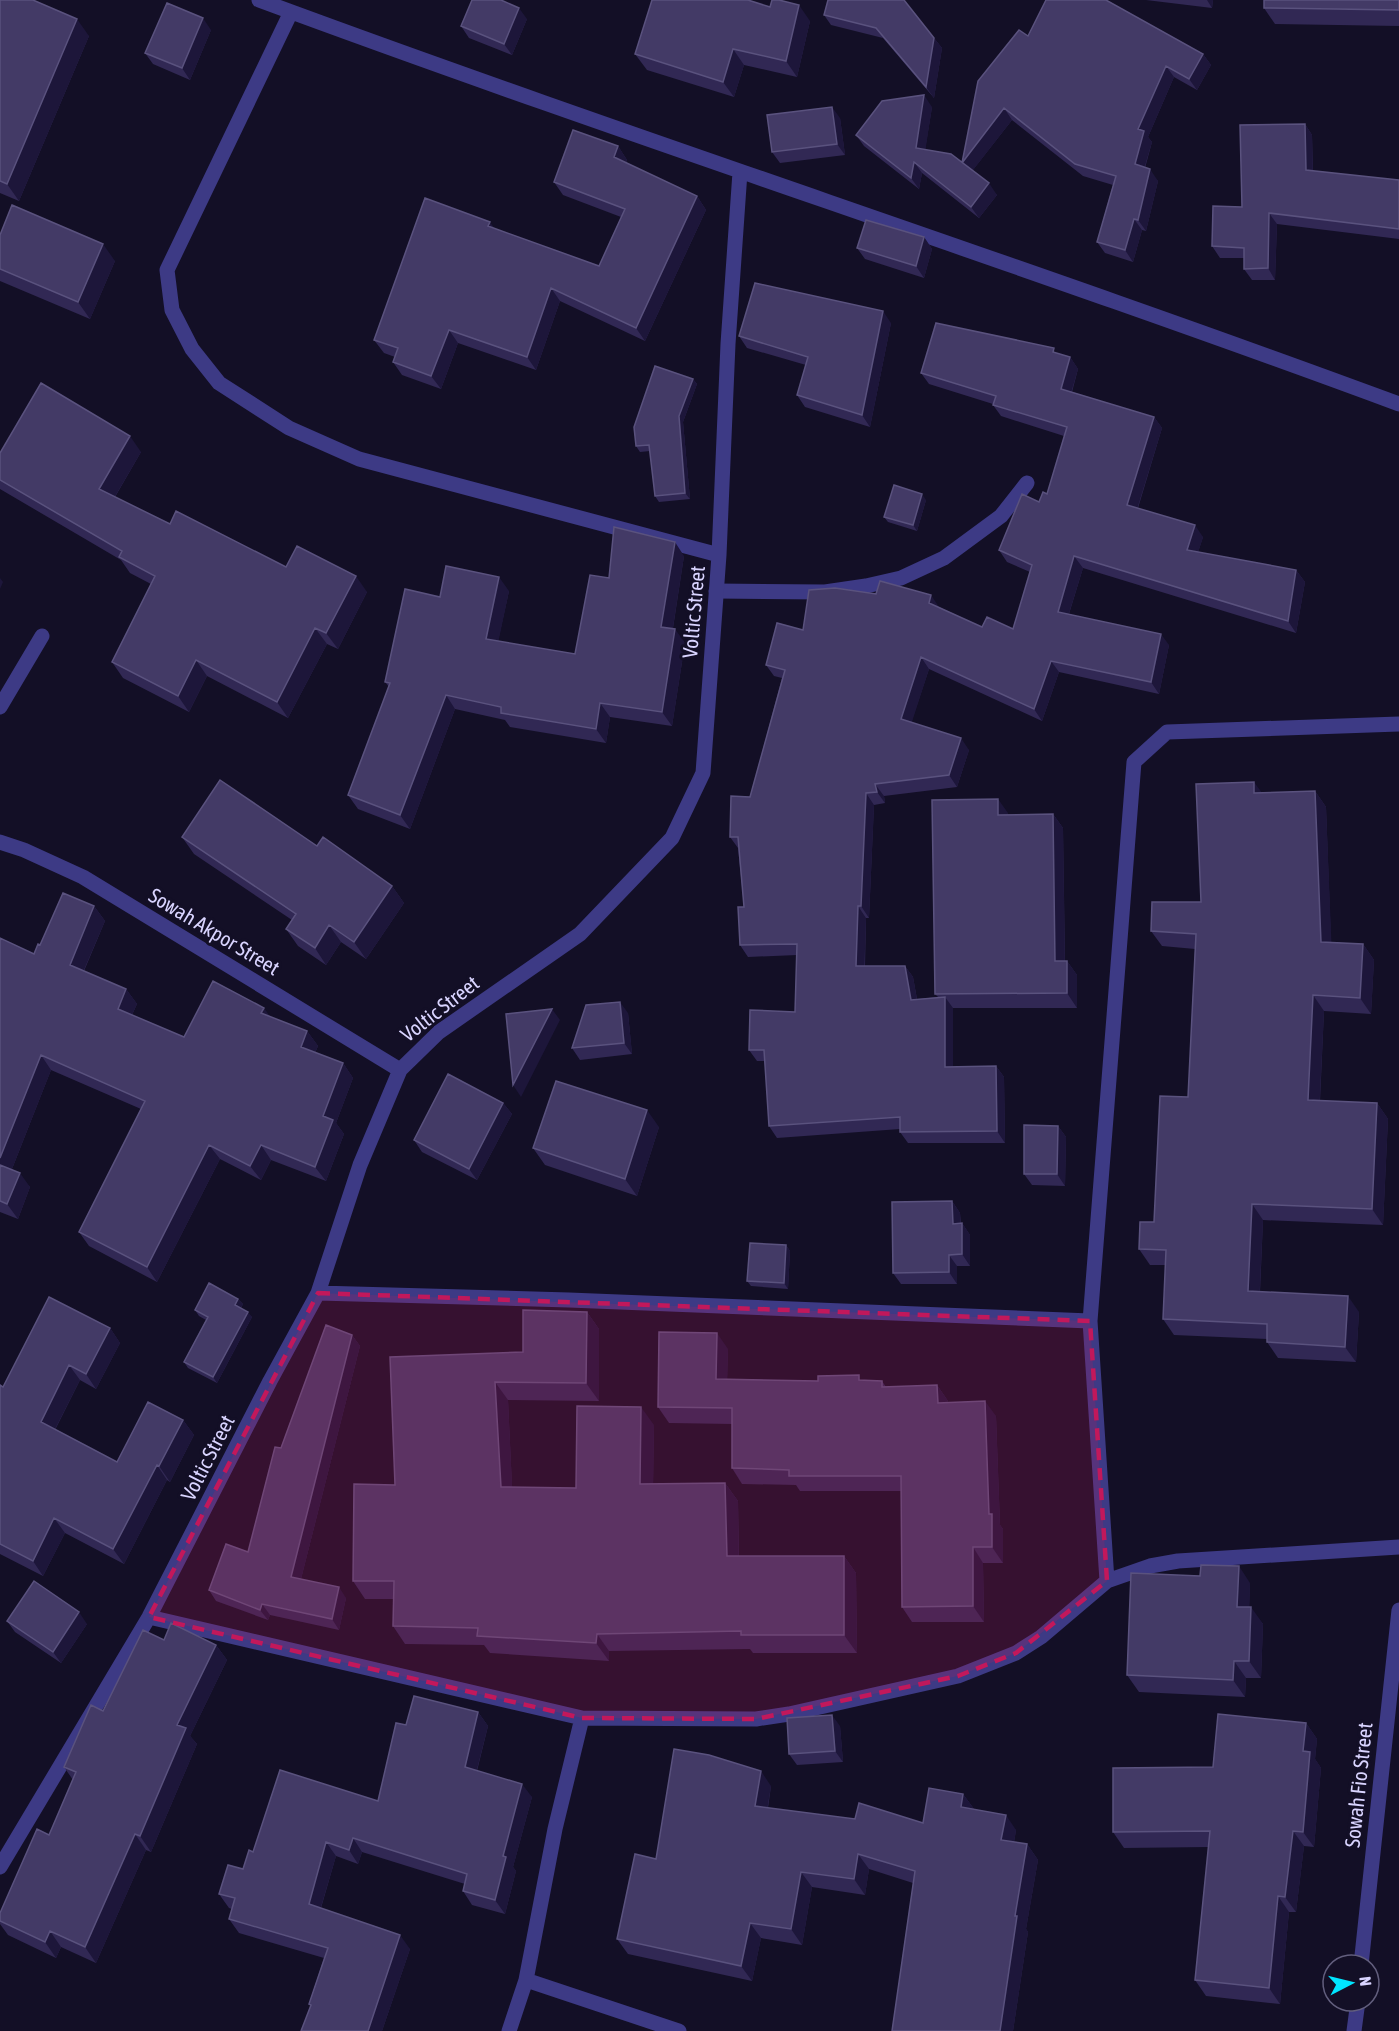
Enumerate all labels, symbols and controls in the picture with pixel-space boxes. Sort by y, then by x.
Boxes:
street label: Voltic Street [677,565,709,659]
street label: Sowah Akpor Street [145,883,284,980]
street label: Voltic Street [395,970,483,1046]
street label: Voltic Street [175,1411,239,1504]
street label: Sowah Fio Street [1339,1721,1377,1849]
north arrow [1321,1953,1381,2013]
text: N [1356,1975,1375,1987]

